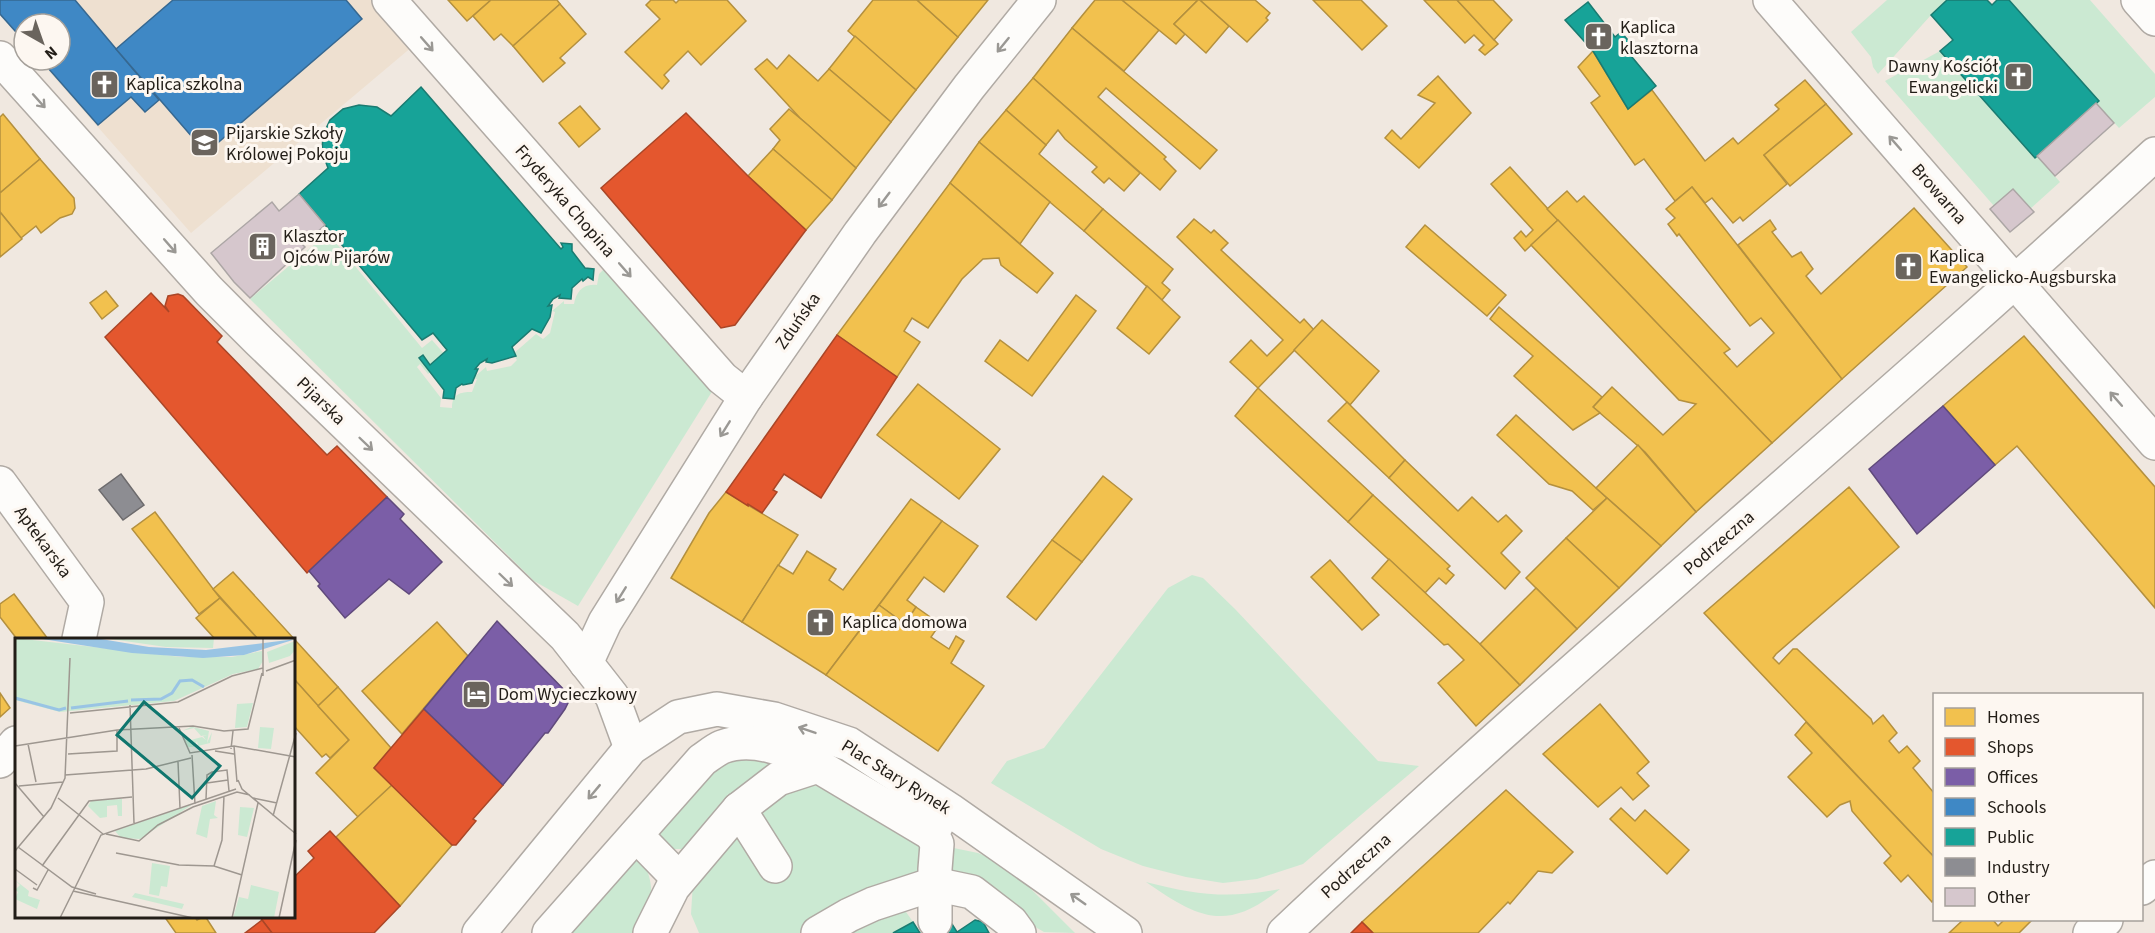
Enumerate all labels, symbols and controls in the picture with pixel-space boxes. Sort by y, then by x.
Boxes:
north arrow [12,12,72,72]
place label: Kaplica klasztorna [1620,15,1699,61]
church icon: Kaplica klasztorna [1583,21,1615,53]
one-way arrow [420,36,434,51]
one-way arrow [996,37,1009,53]
text: N [40,41,62,65]
place label: Dawny Kościół Ewangelicki [1888,54,1999,100]
church icon: Dawny Kościół Ewangelicki [2003,60,2035,92]
church icon: Kaplica szkolna [89,68,121,100]
place label: Kaplica szkolna [126,72,242,97]
one-way arrow [32,93,46,108]
place label: Pijarskie Szkoły Królowej Pokoju [226,121,348,167]
school or university icon: Pijarskie Szkoły Królowej Pokoju [189,127,221,159]
one-way arrow [1888,136,1902,151]
street label: Fryderyka Chopina [509,139,621,263]
street label: Browarna [1906,158,1972,230]
one-way arrow [878,192,890,208]
place label: Klasztor Ojców Pijarów [283,224,390,270]
building icon: Klasztor Ojców Pijarów [246,230,278,262]
one-way arrow [163,238,177,253]
place label: Kaplica Ewangelicko-Augsburska [1929,244,2117,290]
church icon: Kaplica Ewangelicko-Augsburska [1892,250,1924,282]
one-way arrow [618,262,632,277]
street label: Zduńska [769,287,827,355]
street label: Pijarska [291,371,351,431]
one-way arrow [2110,391,2123,407]
one-way arrow [718,420,730,437]
one-way arrow [358,437,373,452]
street label: Aptekarska [8,501,78,583]
street label: Podrzeczna [1678,505,1760,581]
one-way arrow [498,572,513,586]
one-way arrow [615,586,627,603]
church icon: Kaplica domowa [805,606,837,638]
place label: Kaplica domowa [842,610,967,635]
inset map [15,638,296,918]
hotel icon: Dom Wycieczkowy [461,678,493,710]
place label: Dom Wycieczkowy [498,682,637,707]
legend [1933,693,2143,921]
text: Homes [1987,705,2040,730]
one-way arrow [798,723,817,734]
street label: Plac Stary Rynek [837,733,956,821]
text: Shops [1987,735,2034,760]
text: Offices [1987,765,2038,790]
one-way arrow [587,784,600,800]
text: Schools [1987,795,2046,820]
text: Public [1987,825,2034,850]
street label: Podrzeczna [1315,828,1397,904]
text: Industry [1987,855,2050,880]
text: Other [1987,885,2031,910]
one-way arrow [1070,893,1086,905]

